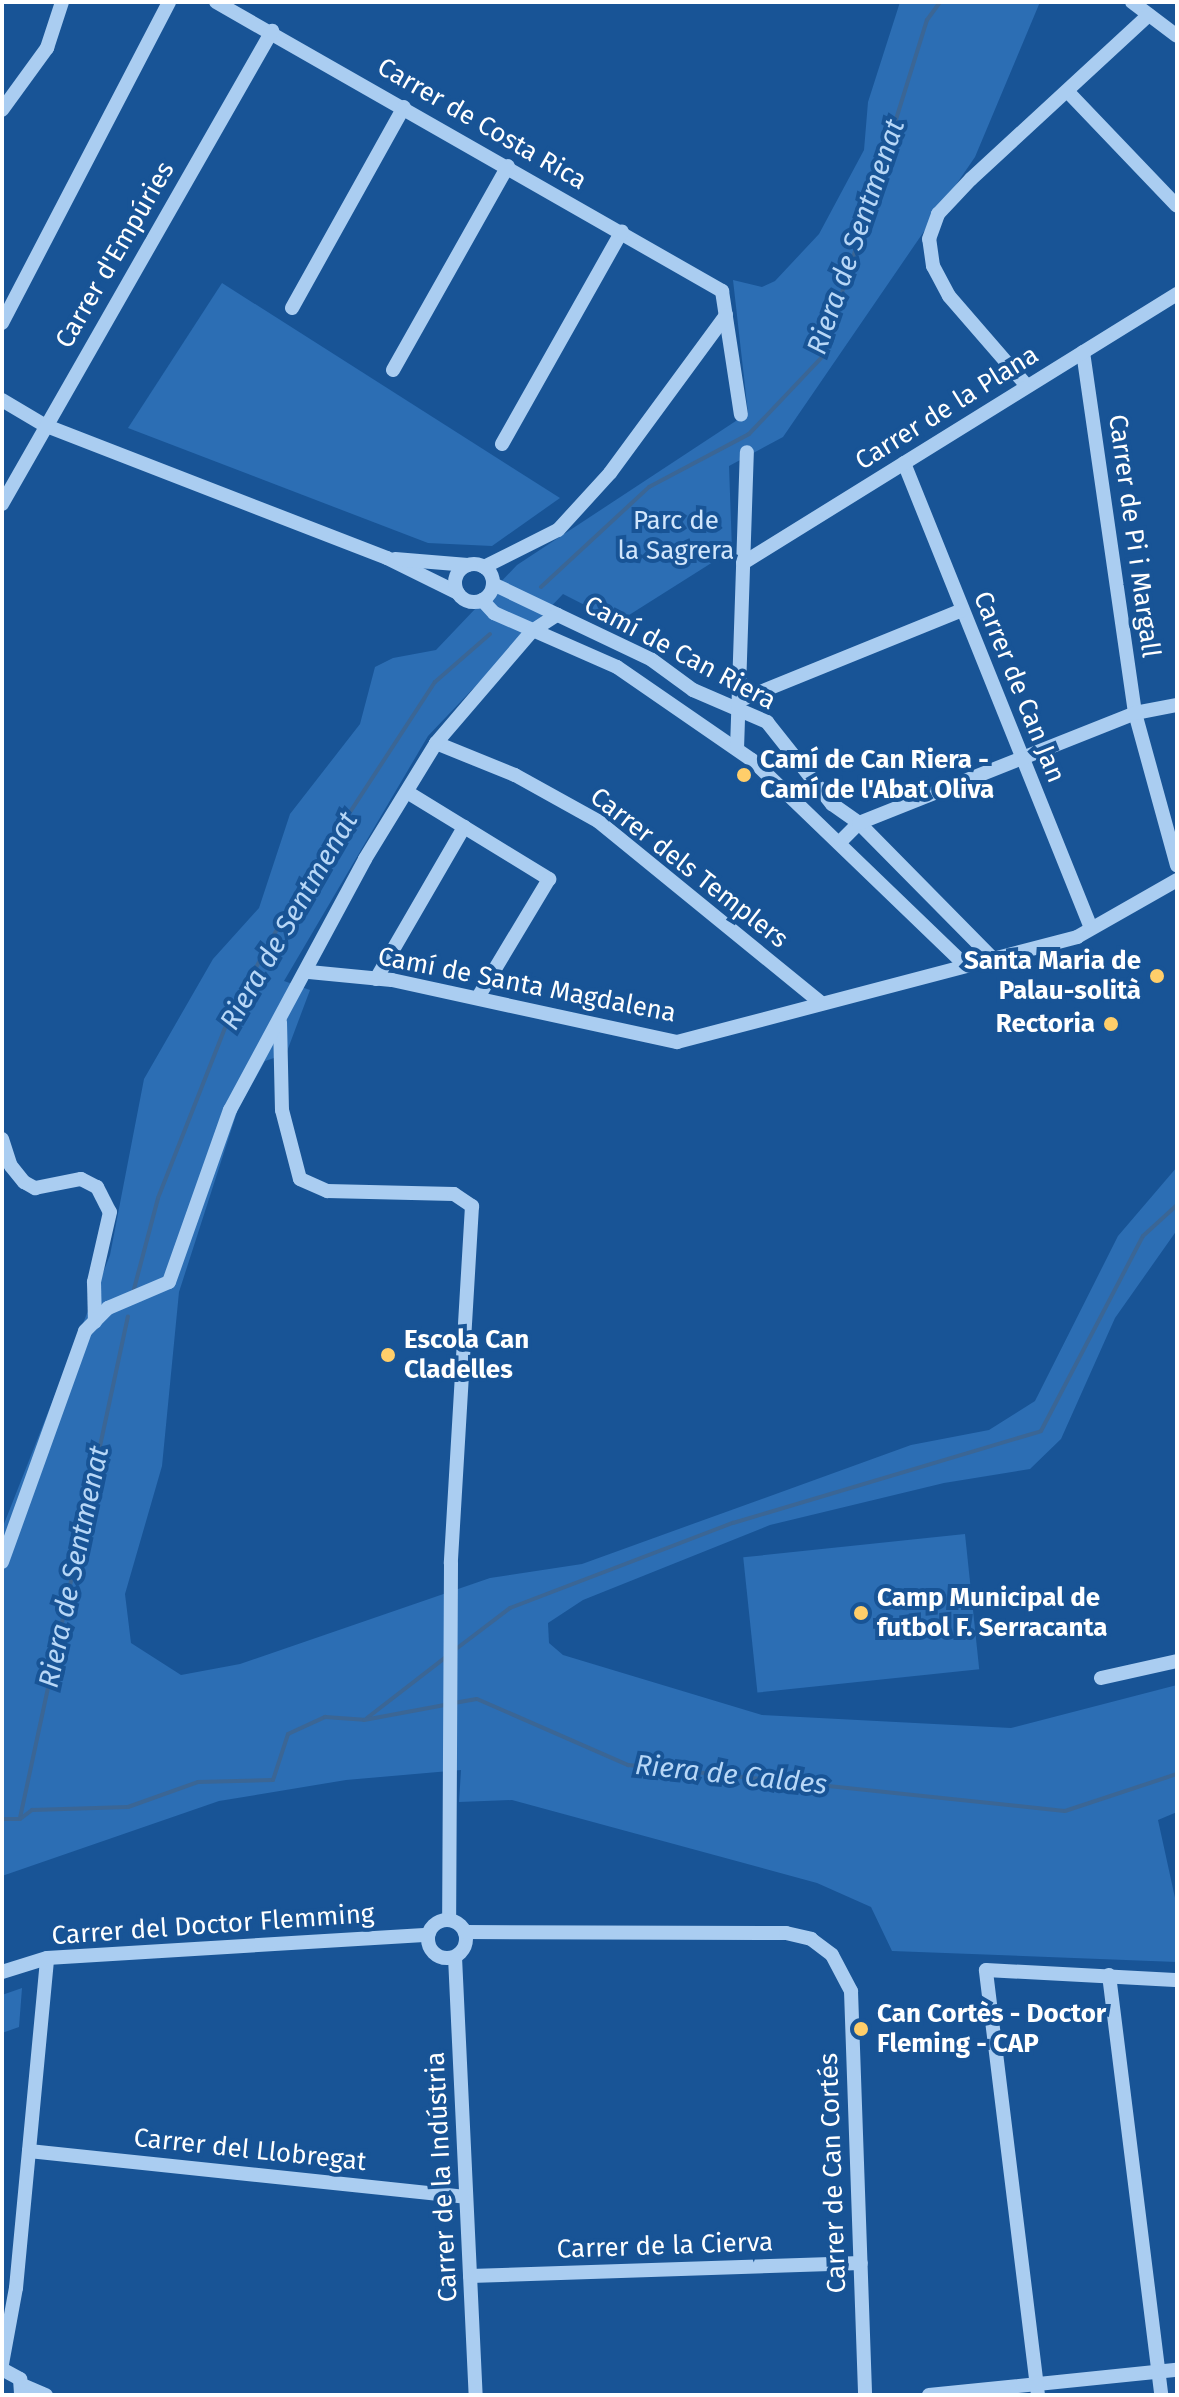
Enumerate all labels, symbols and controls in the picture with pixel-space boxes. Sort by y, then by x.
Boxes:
street label: Carrer de Costa Rica [372,51,592,197]
water label: Riera de Sentmenat [800,115,912,359]
street label: Carrer d'Empúries [49,156,181,354]
street label: Carrer de la Plana [850,339,1044,477]
street label: Carrer de Pi i Margall [1101,412,1167,660]
park label: Parc de la Sagrera [618,505,734,566]
street label: Carrer de Can Jan [966,587,1072,787]
street label: Camí de Can Riera [579,589,781,717]
place label: Camí de Can Riera - Camí de l'Abat Oliva [760,744,994,806]
marker: Camí de Can Riera - Camí de l'Abat Oliva [735,766,753,784]
street label: Carrer dels Templers [584,781,794,955]
water label: Riera de Sentmenat [213,806,365,1036]
street label: Camí de Santa Magdalena [375,941,679,1029]
place label: Santa Maria de Palau-solità [964,945,1141,1006]
marker: Santa Maria de Palau-solità [1148,967,1166,985]
place label: Rectoria [996,1008,1095,1040]
marker: Rectoria [1102,1015,1120,1033]
place label: Escola Can Cladelles [404,1324,529,1386]
marker: Escola Can Cladelles [379,1346,397,1364]
water label: Riera de Sentmenat [32,1443,116,1691]
place label: Camp Municipal de futbol F. Serracanta [877,1582,1108,1644]
marker: Camp Municipal de futbol F. Serracanta [852,1604,870,1622]
water label: Riera de Caldes [633,1748,829,1802]
street label: Carrer del Doctor Flemming [51,1898,375,1952]
place label: Can Cortès - Doctor Fleming - CAP [877,1998,1106,2060]
marker: Can Cortès - Doctor Fleming - CAP [852,2020,870,2038]
street label: Carrer de la Indústria [420,2051,464,2303]
street label: Carrer de Can Cortés [813,2052,853,2294]
street label: Carrer del Llobregat [132,2122,368,2178]
street label: Carrer de la Cierva [556,2227,774,2265]

